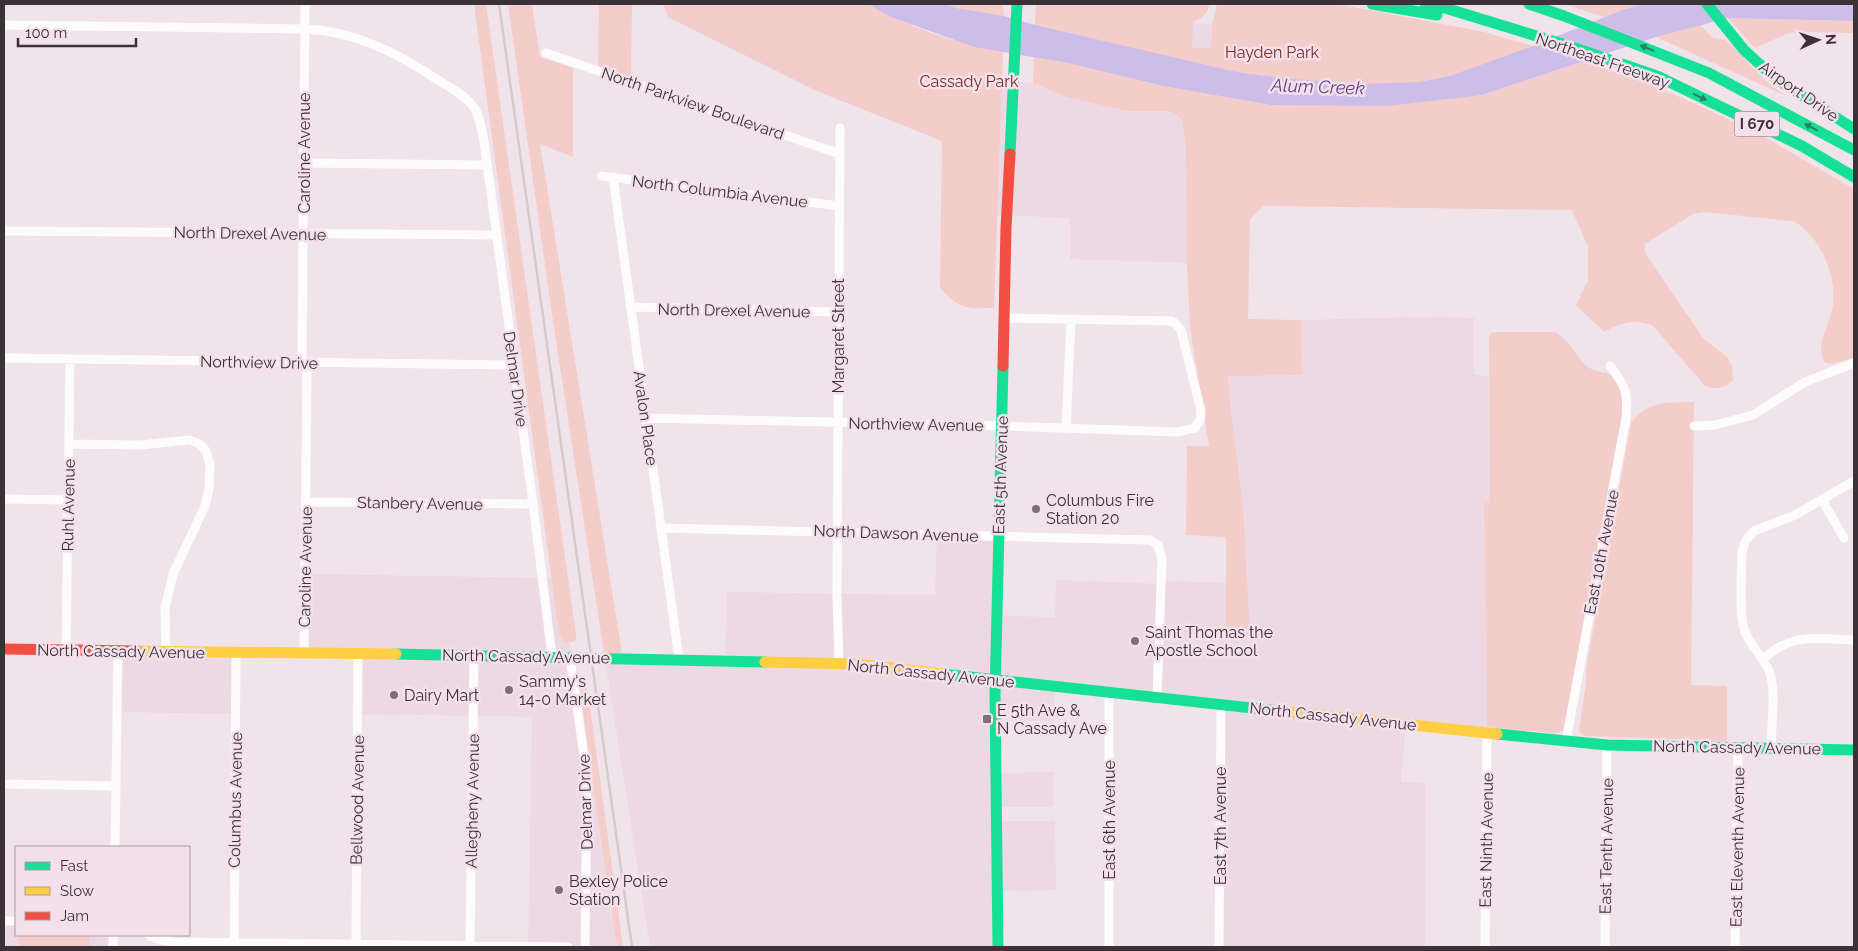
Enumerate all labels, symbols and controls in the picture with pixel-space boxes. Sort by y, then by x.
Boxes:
scale bar [18,15,135,47]
north arrow [1793,15,1843,65]
text: 100 m [25,24,67,42]
street label: Northeast Freeway [1534,29,1672,92]
text: N [1823,34,1839,45]
park label: Hayden Park [1225,43,1320,62]
one-way arrow [1640,44,1654,52]
street label: Airport Drive [1755,57,1842,126]
street label: North Parkview Boulevard [599,63,787,144]
park label: Cassady Park [920,72,1019,91]
water label: Alum Creek [1270,74,1365,99]
street label: Caroline Avenue [295,93,314,213]
one-way arrow [1693,93,1708,101]
road number: I 670 [1734,112,1780,136]
one-way arrow [1804,123,1818,131]
street label: North Columbia Avenue [631,171,809,212]
street label: North Drexel Avenue [173,223,326,244]
street label: Margaret Street [829,278,848,394]
street label: North Drexel Avenue [657,300,810,321]
street label: Delmar Drive [499,330,532,428]
street label: Northview Drive [200,352,318,373]
street label: Avalon Place [629,369,662,467]
street label: Northview Avenue [848,414,984,435]
street label: East 5th Avenue [989,415,1012,535]
street label: Ruhl Avenue [58,458,79,552]
street label: East 10th Avenue [1580,488,1623,616]
place label: Columbus Fire Station 20 [1046,491,1154,528]
street label: Stanbery Avenue [357,493,483,514]
marker: Columbus Fire Station 20 [1030,503,1042,515]
street label: Caroline Avenue [295,506,316,628]
street label: North Dawson Avenue [813,521,979,546]
place label: Saint Thomas the Apostle School [1145,623,1273,660]
marker: Saint Thomas the Apostle School [1129,635,1141,647]
street label: North Cassady Avenue [37,641,205,662]
street label: North Cassady Avenue [442,646,610,667]
street label: North Cassady Avenue [846,655,1015,692]
place label: Sammy's 14-0 Market [519,672,607,709]
marker: Sammy's 14-0 Market [503,684,515,696]
place label: Dairy Mart [404,686,480,705]
marker: Dairy Mart [388,689,400,701]
street label: North Cassady Avenue [1248,698,1417,735]
place label: E 5th Ave & N Cassady Ave [997,701,1107,738]
marker: E 5th Ave & N Cassady Ave [981,713,993,725]
street label: Columbus Avenue [225,732,246,868]
street label: Allegheny Avenue [462,734,483,868]
street label: Bellwood Avenue [347,735,368,865]
street label: North Cassady Avenue [1653,737,1821,758]
street label: Delmar Drive [574,754,597,850]
street label: East 6th Avenue [1100,760,1119,880]
street label: East 7th Avenue [1211,767,1230,885]
street label: East Eleventh Avenue [1727,767,1748,927]
street label: East Ninth Avenue [1476,772,1497,908]
street label: East Tenth Avenue [1596,778,1617,914]
legend [15,846,190,936]
text: Fast [60,857,88,875]
place label: Bexley Police Station [569,872,668,909]
text: Slow [60,882,94,900]
marker: Bexley Police Station [553,884,565,896]
text: Jam [60,907,89,925]

